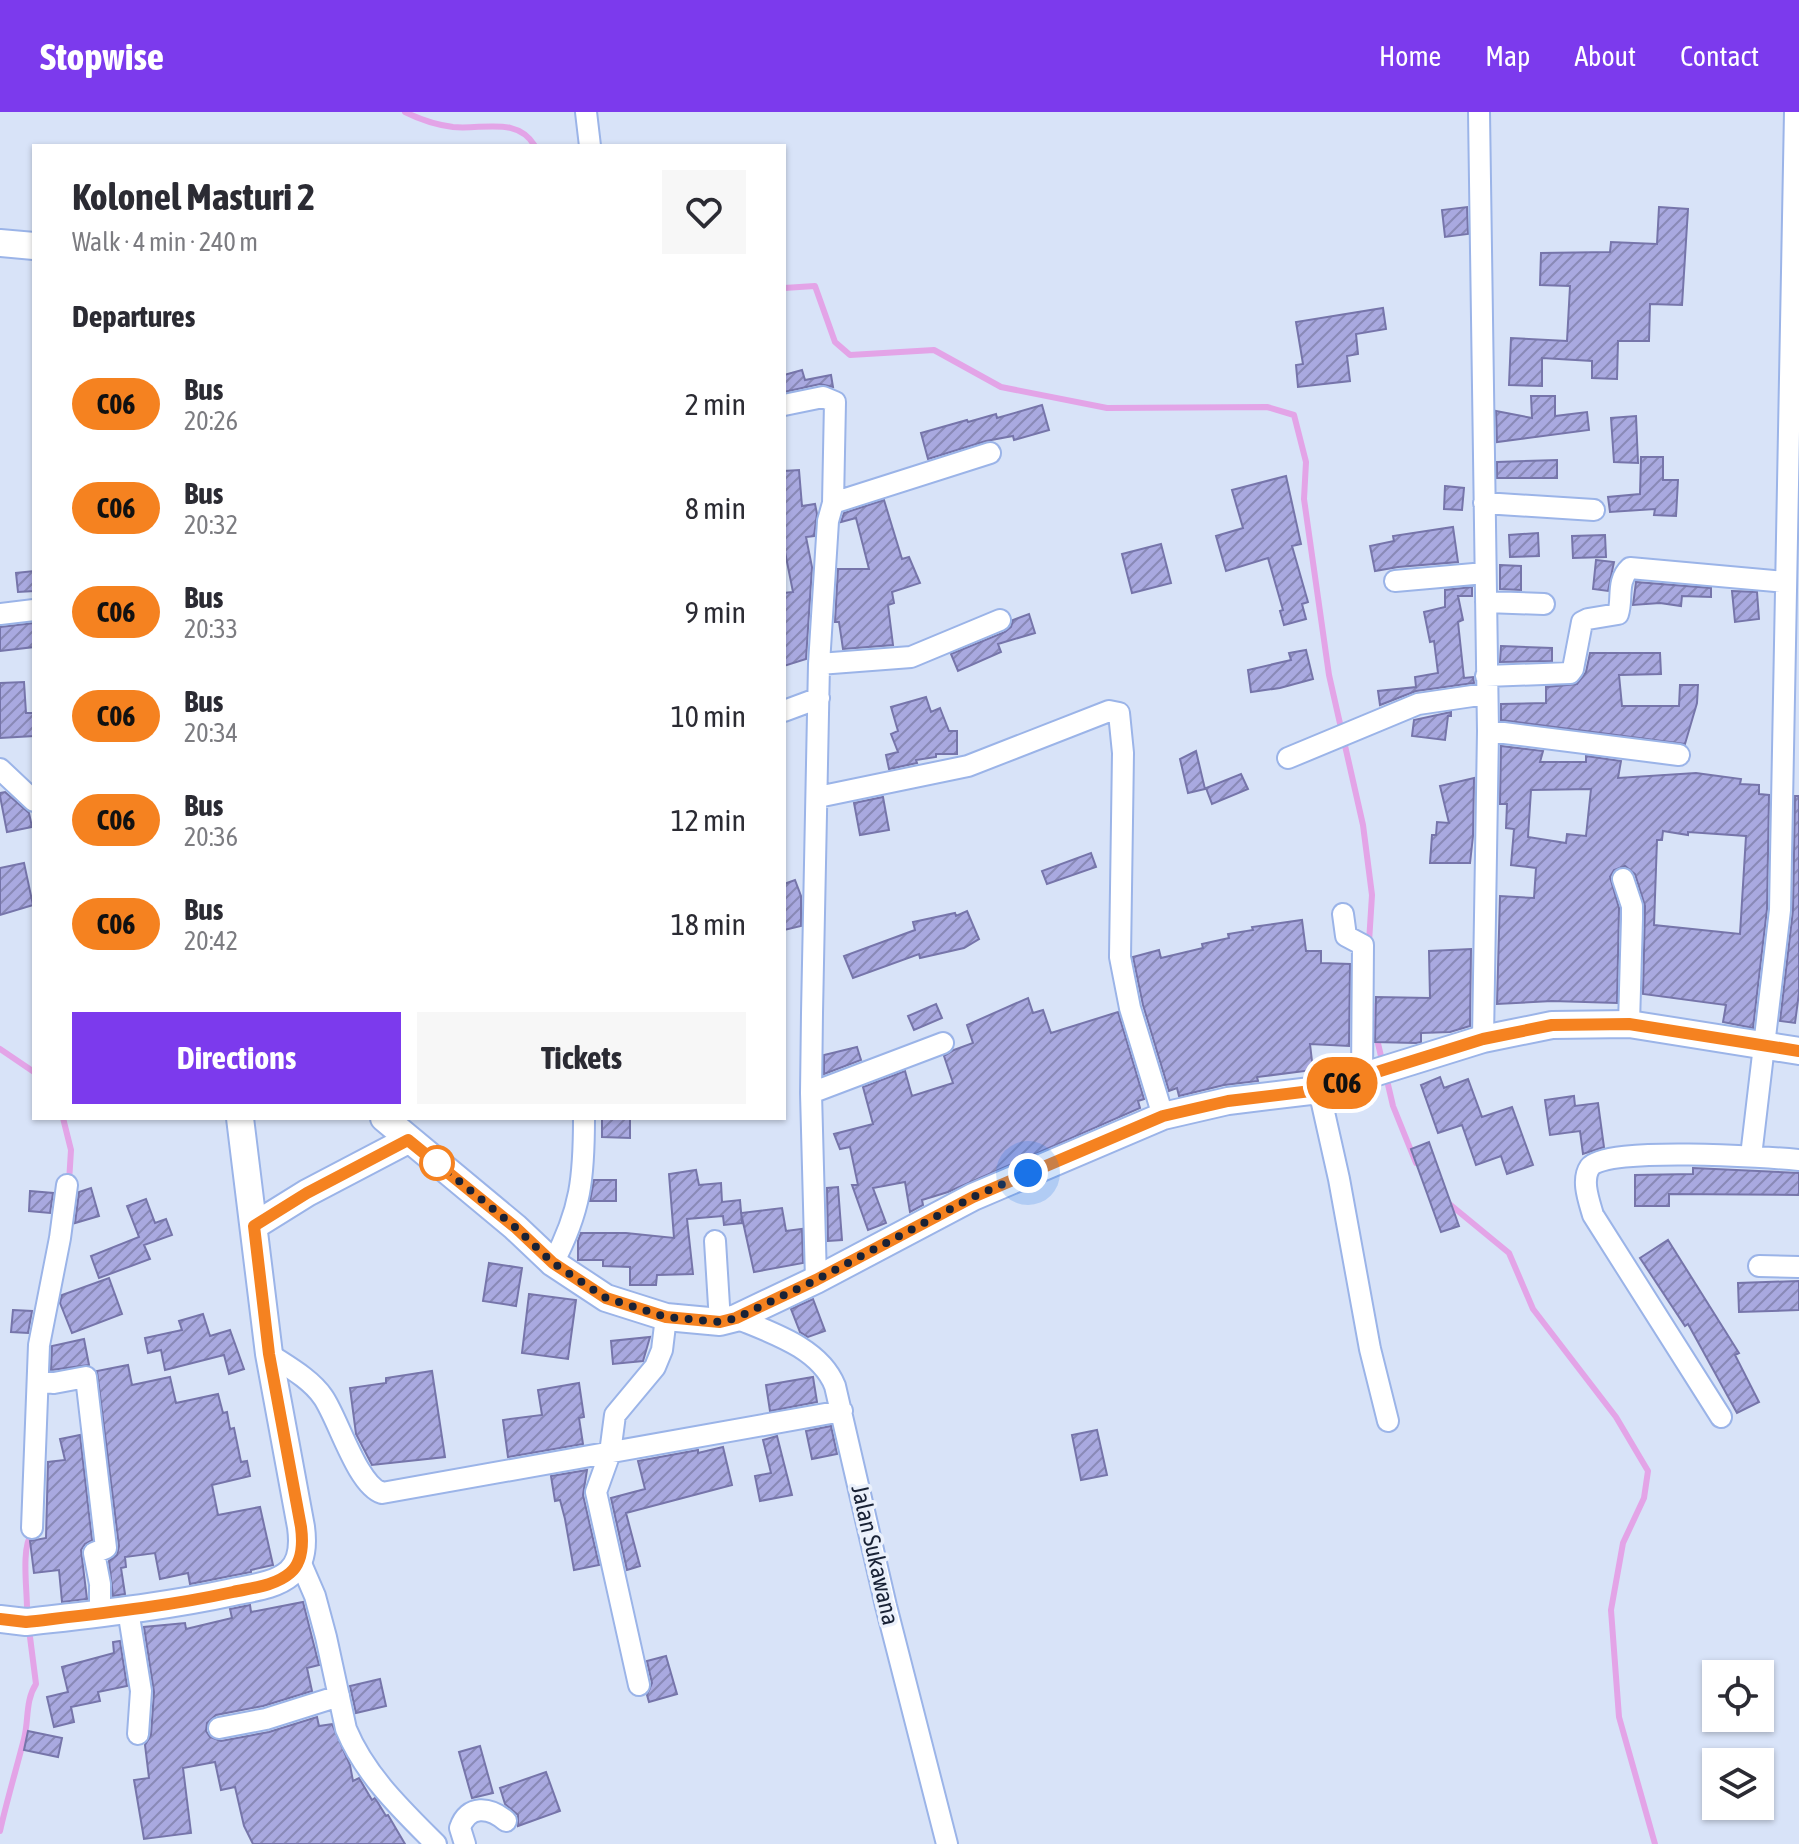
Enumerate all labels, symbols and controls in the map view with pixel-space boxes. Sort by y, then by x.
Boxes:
text: Stopwise [40,35,164,78]
text: Home [1379,40,1441,72]
text: Map [1485,40,1530,72]
text: About [1574,40,1636,72]
text: Contact [1680,40,1759,72]
button: heart [662,170,746,254]
text: Kolonel Masturi 2 [72,175,315,218]
text: Walk · 4 min · 240 m [72,227,258,257]
text: Departures [72,299,195,333]
text: Bus [184,372,223,406]
text: 2 min [685,387,746,421]
text: C06 [97,388,135,420]
text: 20:26 [184,406,238,436]
text: Bus [184,476,223,510]
text: 8 min [685,491,746,525]
text: C06 [97,492,135,524]
text: 20:32 [184,510,238,540]
text: Bus [184,580,223,614]
text: 9 min [685,595,746,629]
text: C06 [97,596,135,628]
text: 20:33 [184,614,238,644]
text: Bus [184,684,223,718]
text: 10 min [671,699,746,733]
text: C06 [97,700,135,732]
text: 20:34 [184,718,238,748]
text: Bus [184,788,223,822]
text: 12 min [671,803,746,837]
text: C06 [97,804,135,836]
text: 20:36 [184,822,238,852]
text: Bus [184,892,223,926]
text: 18 min [671,907,746,941]
text: C06 [97,908,135,940]
text: 20:42 [184,926,238,956]
button: Directions [72,1012,401,1104]
button: Tickets [417,1012,746,1104]
line badge: C06 [1296,1057,1388,1109]
text: C06 [1323,1067,1361,1099]
unlabelled marker [420,1146,454,1180]
your location [1008,1153,1048,1193]
street label: Jalan Sukawana [846,1482,905,1627]
map controls [1702,1660,1774,1820]
button: locate [1702,1660,1774,1732]
button: layers [1702,1748,1774,1820]

